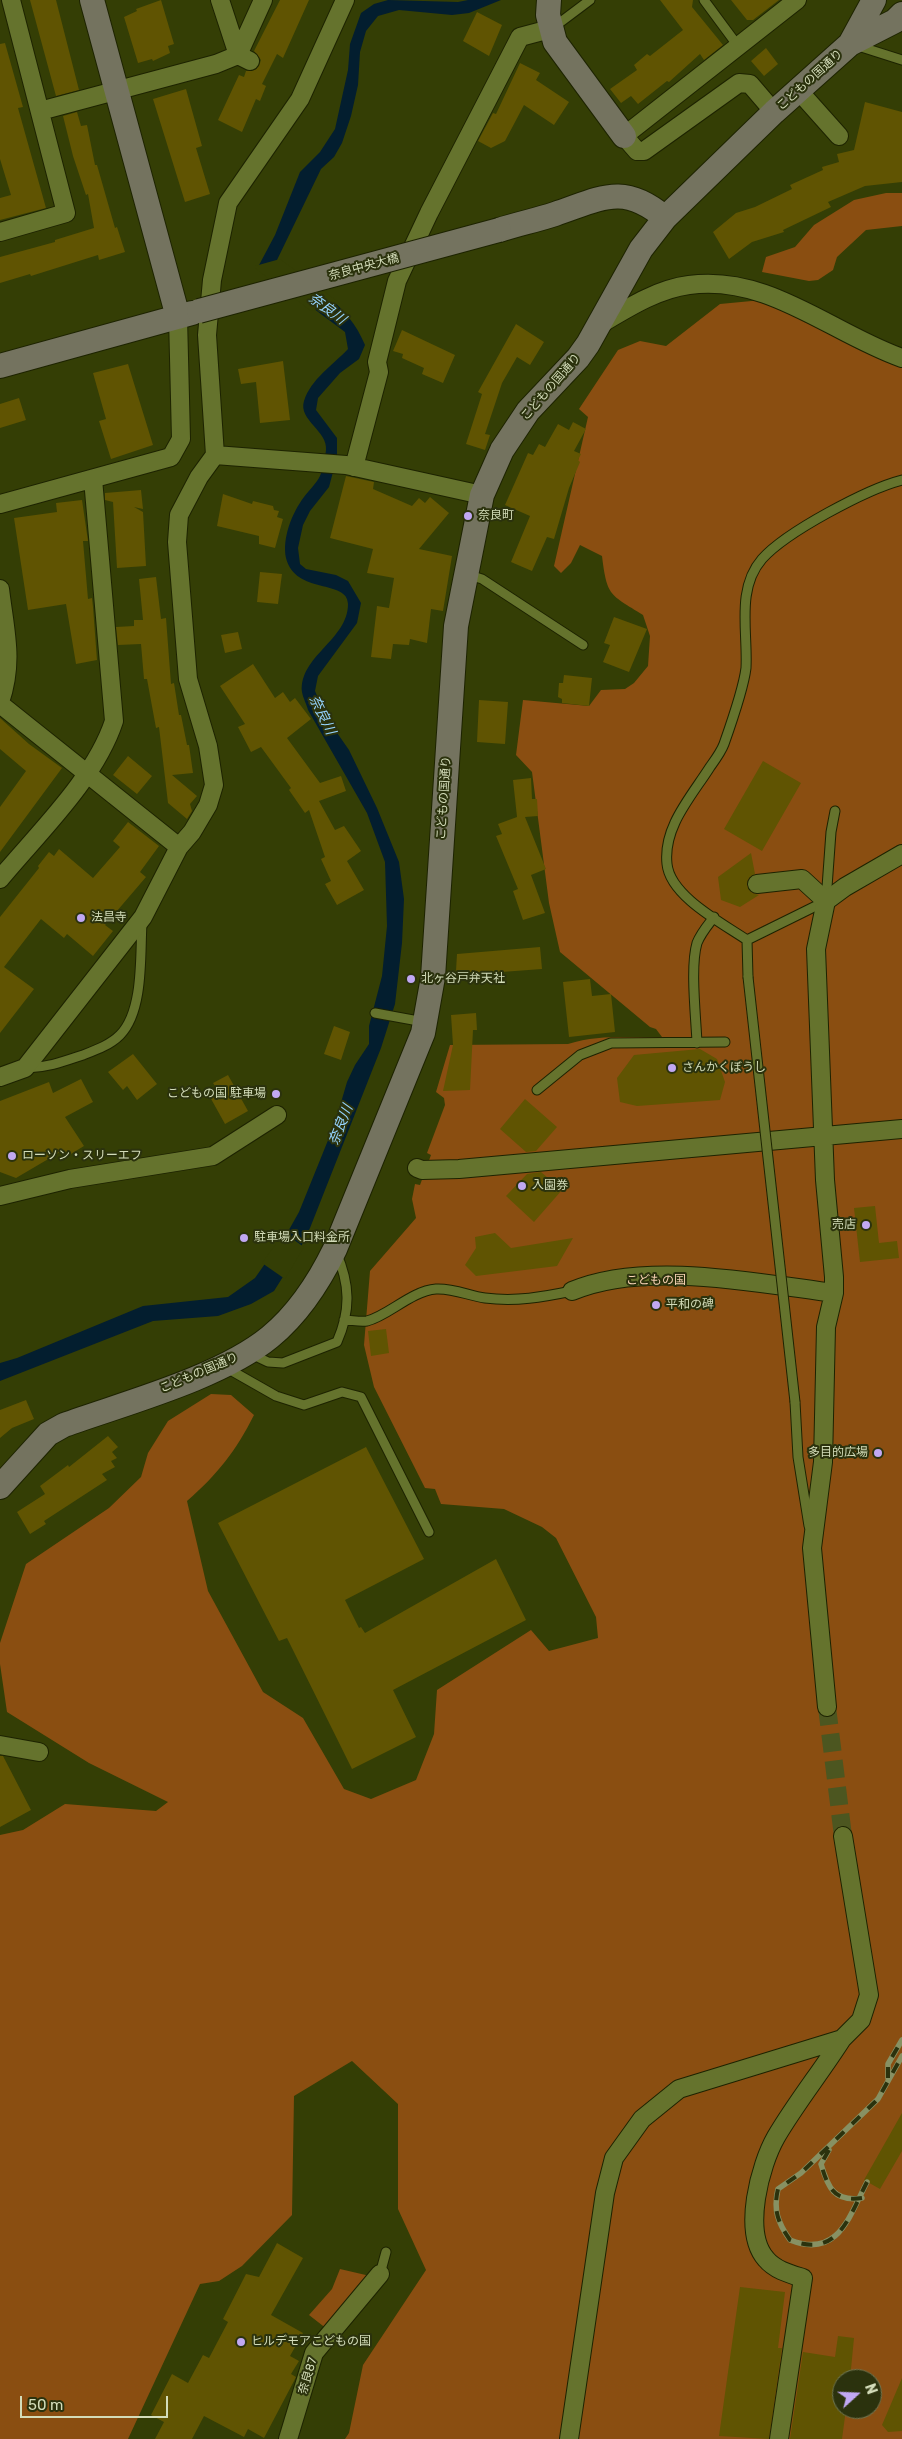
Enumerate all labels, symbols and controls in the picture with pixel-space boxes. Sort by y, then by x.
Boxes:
street label: こどもの国通り [774,47,846,113]
street label: 奈良中央大橋 [327,251,401,283]
water label: 奈良川 [305,290,349,328]
street label: こどもの国通り [518,351,584,423]
place label: 奈良町 [478,509,514,523]
marker: 奈良町 [462,510,474,522]
water label: 奈良川 [305,692,339,738]
street label: こどもの国通り [434,756,454,840]
place label: 法昌寺 [91,911,127,925]
marker: 法昌寺 [75,912,87,924]
place label: 北ヶ谷戸弁天社 [421,972,505,986]
marker: 北ヶ谷戸弁天社 [405,973,417,985]
place label: さんかくぼうし [682,1061,766,1075]
marker: さんかくぼうし [666,1062,678,1074]
place label: こどもの国 駐車場 [167,1087,266,1101]
marker: こどもの国 駐車場 [270,1088,282,1100]
water label: 奈良川 [325,1102,357,1148]
place label: ローソン・スリーエフ [22,1149,142,1163]
marker: ローソン・スリーエフ [6,1150,18,1162]
place label: 入園券 [532,1179,568,1193]
marker: 入園券 [516,1180,528,1192]
place label: 売店 [832,1218,856,1232]
marker: 売店 [860,1219,872,1231]
place label: 駐車場入口料金所 [254,1231,350,1245]
marker: 駐車場入口料金所 [238,1232,250,1244]
park label: こどもの国 [626,1274,686,1288]
place label: 平和の碑 [666,1298,714,1312]
marker: 平和の碑 [650,1299,662,1311]
street label: こどもの国通り [158,1350,240,1396]
place label: 多目的広場 [808,1446,868,1460]
marker: 多目的広場 [872,1447,884,1459]
place label: ヒルデモアこどもの国 [251,2335,371,2349]
marker: ヒルデモアこどもの国 [235,2336,247,2348]
street label: 奈良87 [296,2356,320,2396]
north arrow [832,2369,882,2419]
text: N [861,2381,880,2397]
scale bar [22,2386,170,2418]
text: 50 m [28,2396,63,2414]

